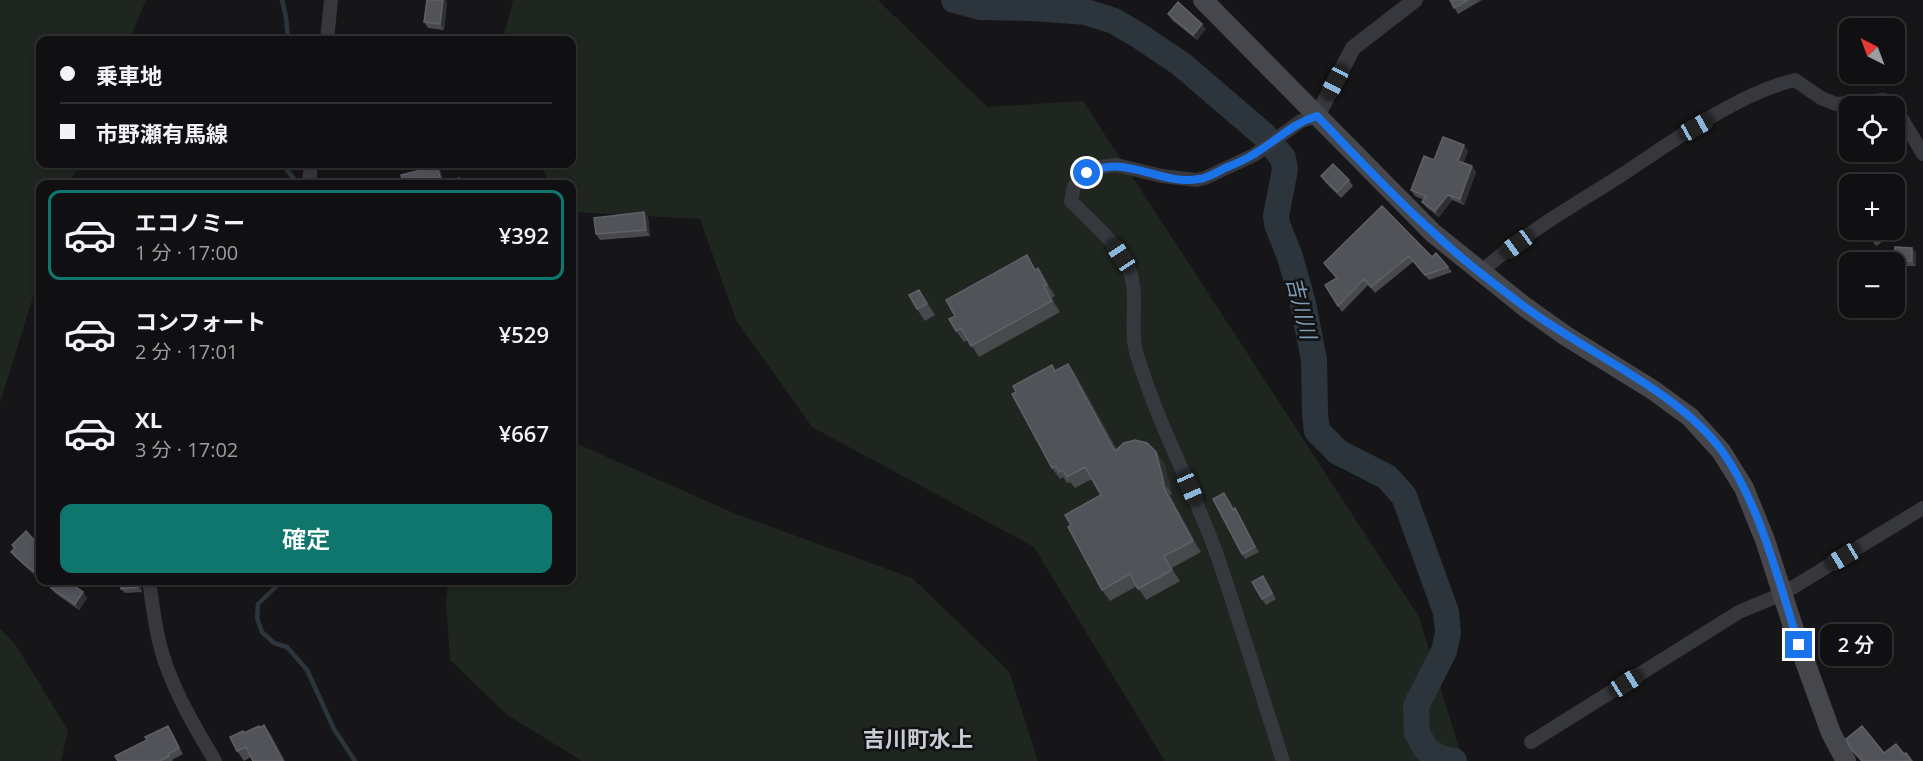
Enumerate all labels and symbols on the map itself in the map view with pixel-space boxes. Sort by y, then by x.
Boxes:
north arrow [1839,18,1905,84]
car [1319,62,1351,102]
car [1676,110,1716,144]
route start [1073,159,1100,186]
car [1497,226,1537,262]
car [1103,236,1139,276]
water label: 吉川川 [1281,274,1324,344]
car [1174,468,1206,508]
car [1823,540,1863,574]
callout: 2 分 [1820,624,1892,666]
route end [1785,631,1812,658]
car [1606,666,1646,700]
district label: 吉川町水上 [863,723,973,753]

